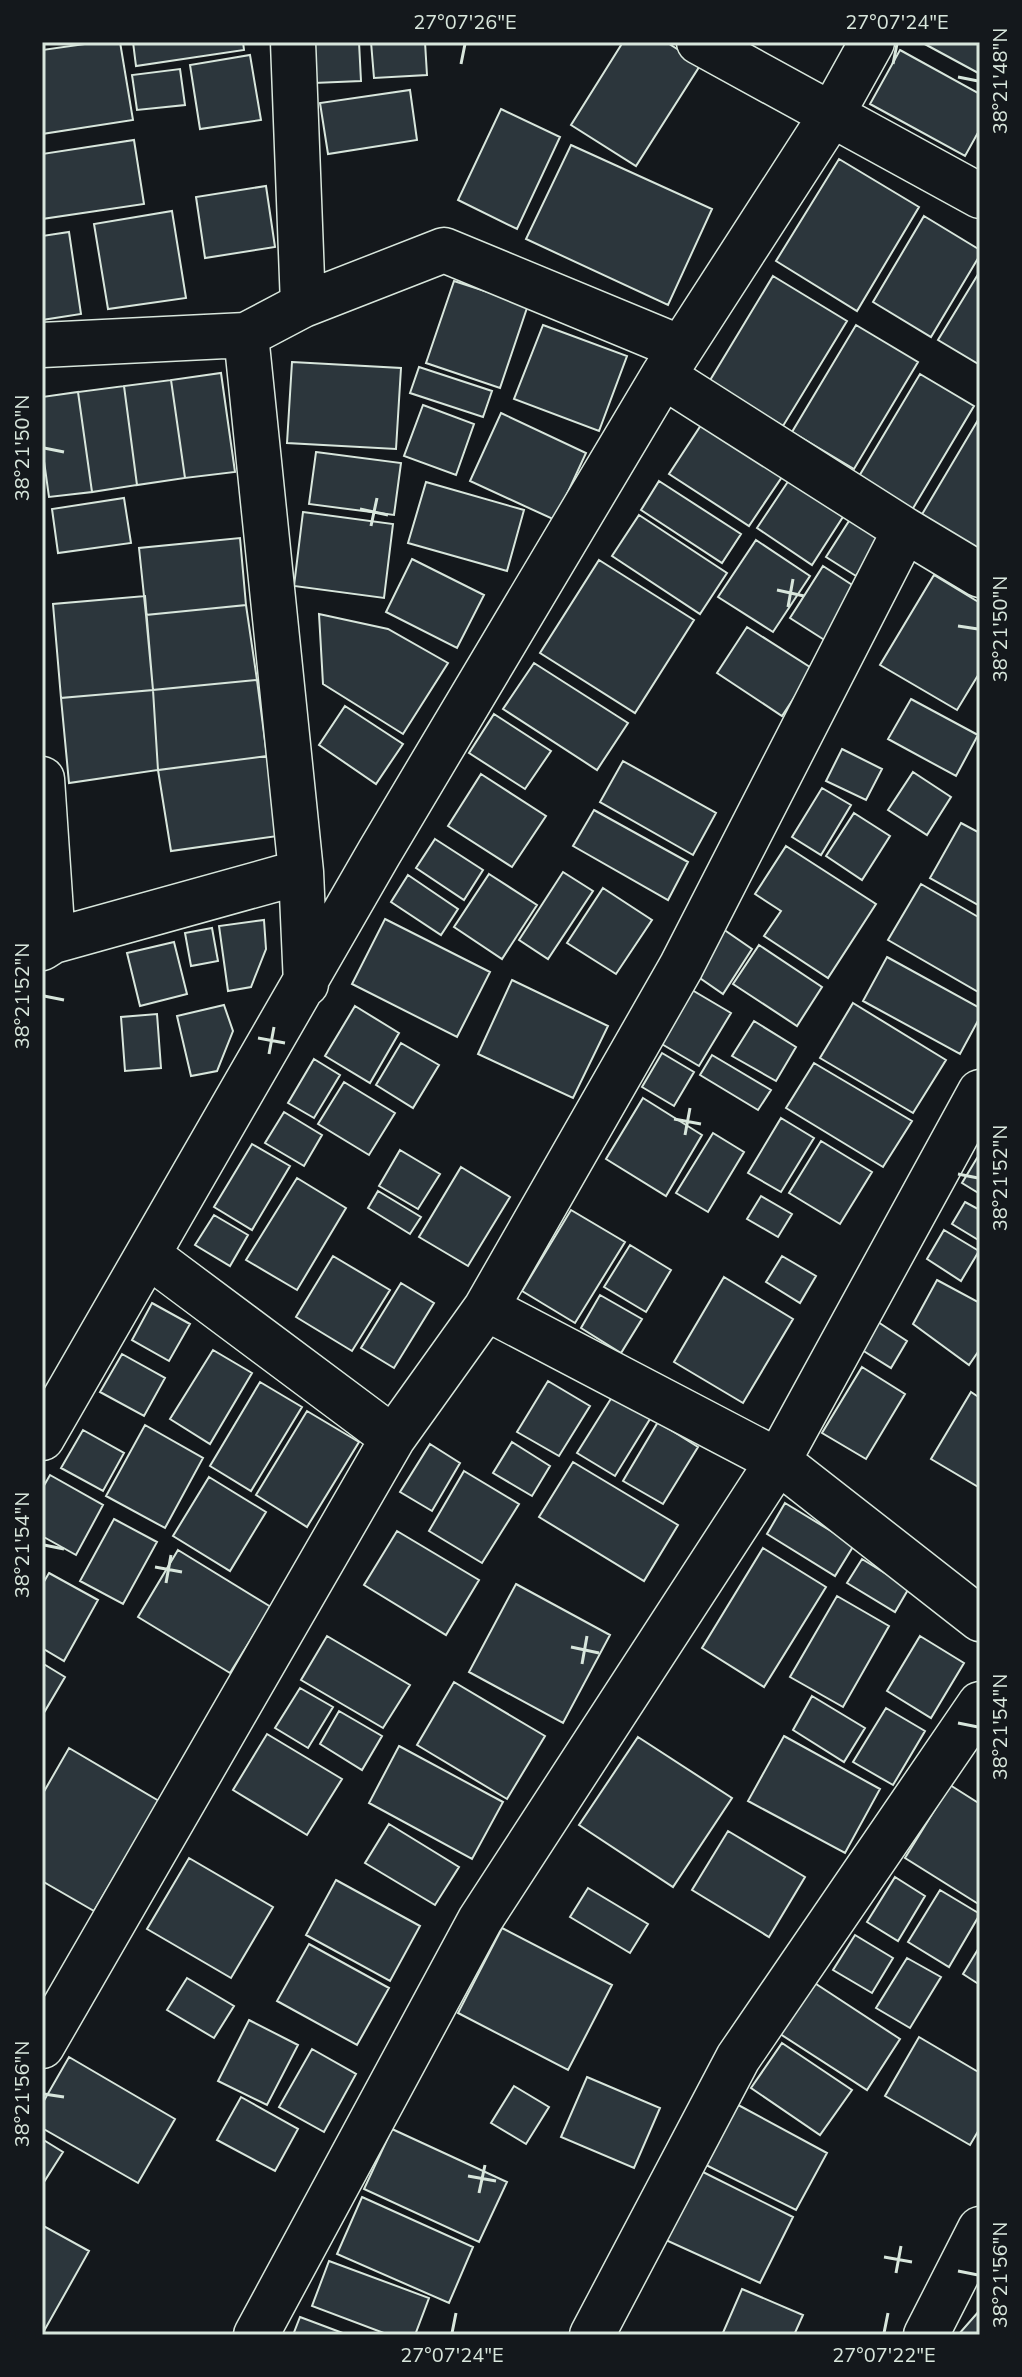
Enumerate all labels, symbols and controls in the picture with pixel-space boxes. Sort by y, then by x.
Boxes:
text: 27°07'26"E [413,9,517,36]
text: 27°07'24"E [845,9,949,36]
text: 38°21'48"N [987,28,1014,134]
text: 38°21'50"N [9,395,36,501]
text: 38°21'50"N [987,576,1014,682]
text: 38°21'52"N [9,943,36,1049]
text: 38°21'52"N [987,1125,1014,1231]
text: 38°21'54"N [9,1492,36,1598]
text: 38°21'54"N [987,1674,1014,1780]
text: 38°21'56"N [9,2041,36,2147]
text: 38°21'56"N [987,2222,1014,2328]
text: 27°07'24"E [400,2342,504,2369]
text: 27°07'22"E [832,2342,936,2369]

